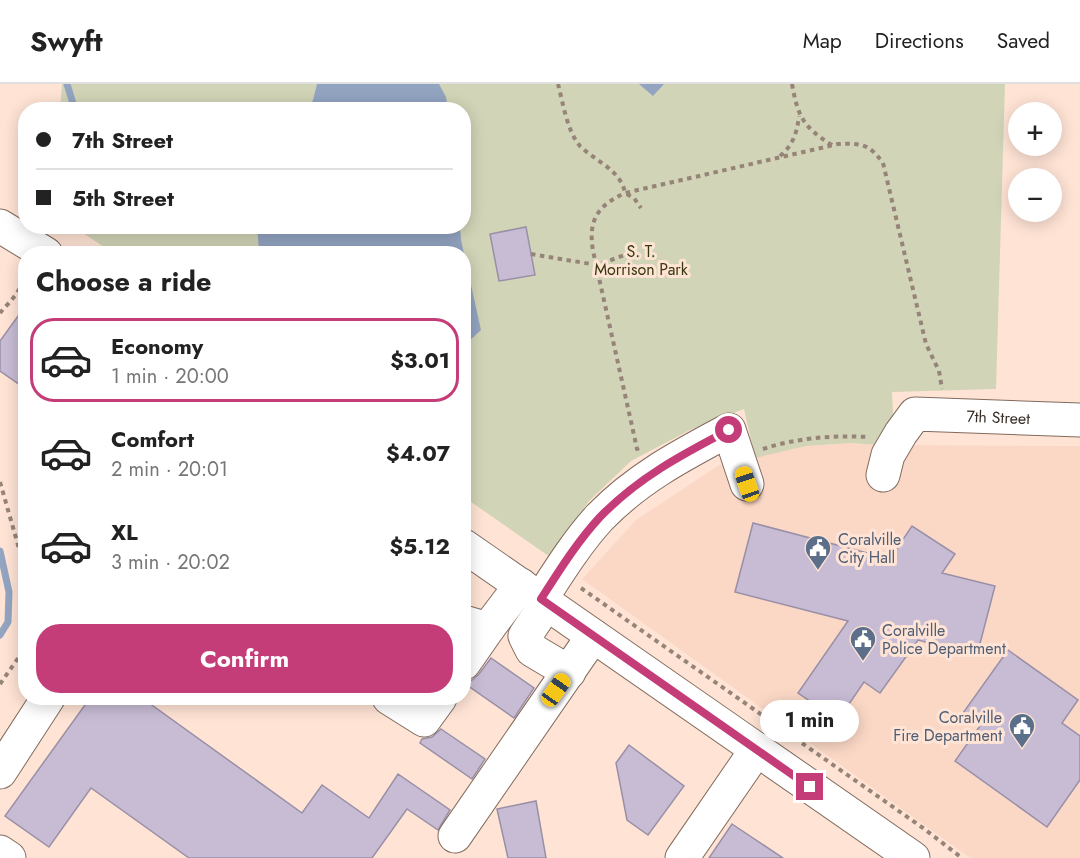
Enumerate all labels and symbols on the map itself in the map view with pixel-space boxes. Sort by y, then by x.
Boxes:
park label: S. T. Morrison Park [594,240,689,281]
street label: 7th Street [966,404,1031,430]
route start [715,416,742,443]
car [733,464,761,504]
place label: Coralville City Hall [838,528,901,569]
public building icon: Coralville City Hall [803,533,833,571]
place label: Coralville Police Department [882,619,1006,660]
public building icon: Coralville Police Department [848,624,878,662]
car [538,670,574,710]
callout: 1 min [760,700,860,742]
place label: Coralville Fire Department [893,706,1002,747]
public building icon: Coralville Fire Department [1007,711,1037,749]
route end [796,773,823,800]

